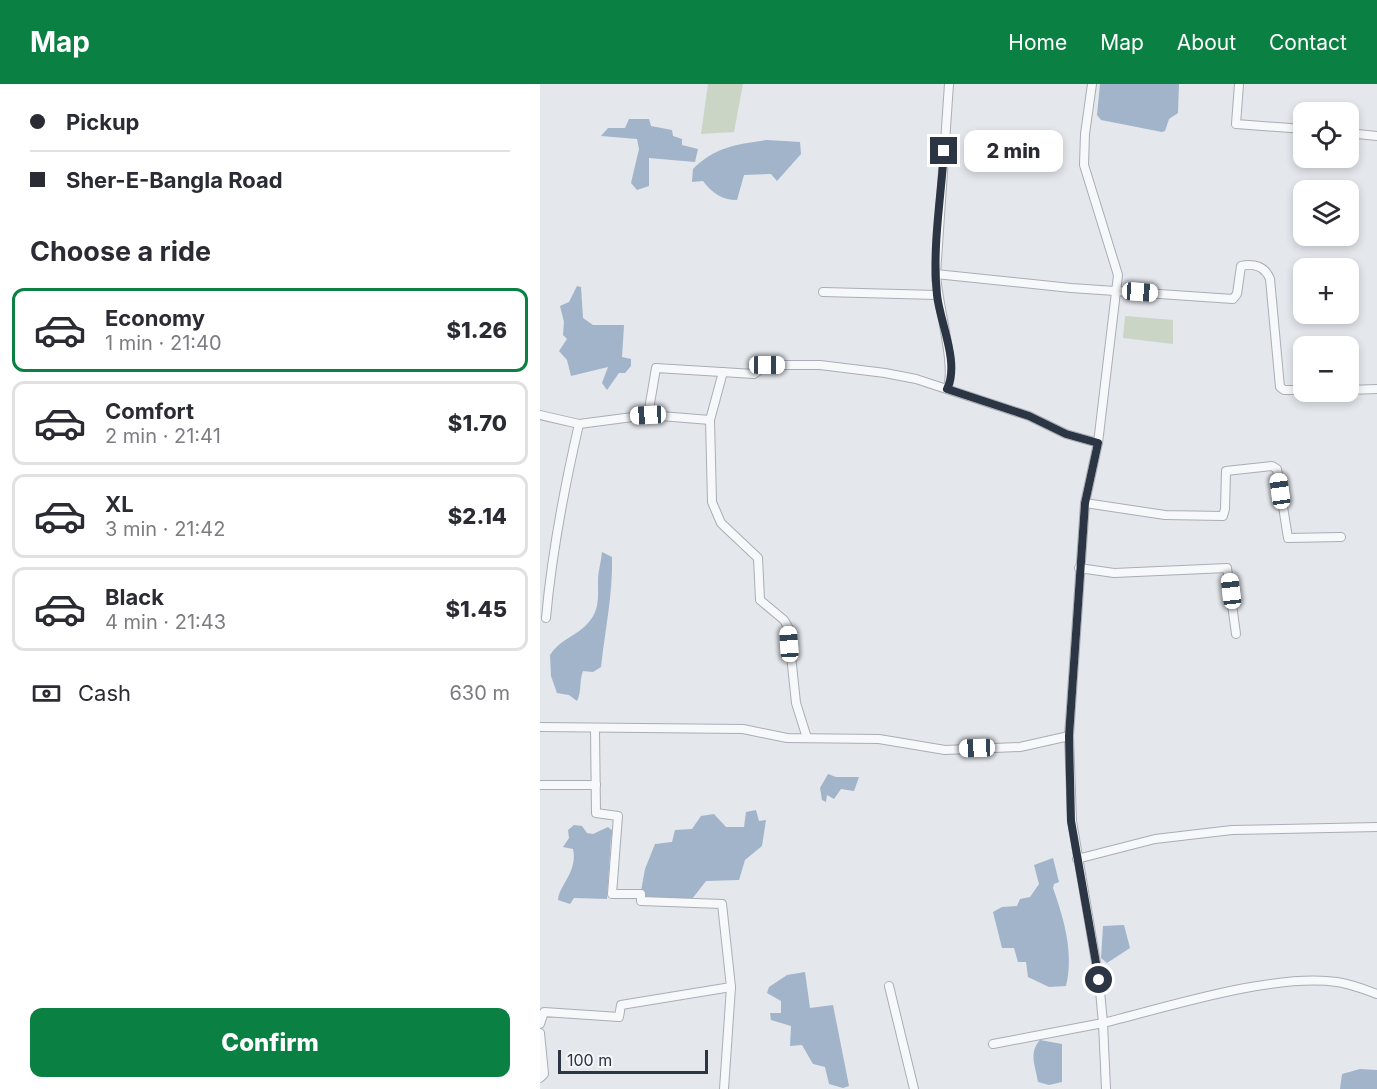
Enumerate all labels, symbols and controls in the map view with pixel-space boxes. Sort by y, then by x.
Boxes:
text: Map [30,25,90,59]
text: Home [1008,30,1067,55]
text: Map [1100,30,1144,55]
text: About [1177,30,1236,55]
text: Contact [1269,30,1347,55]
map controls [1293,102,1359,402]
button: locate [1293,102,1359,168]
text: Pickup [66,109,140,135]
callout: 2 min [965,130,1064,172]
route end [930,137,957,164]
text: 2 min [986,139,1041,163]
text: Sher-E-Bangla Road [66,167,283,193]
button: layers [1293,180,1359,246]
text: Choose a ride [30,235,211,268]
button: + [1293,258,1359,324]
car [1121,282,1159,302]
icon: car [33,303,87,357]
text: Economy [105,305,205,331]
text: $1.26 [446,317,507,343]
text: 1 min · 21:40 [105,331,222,355]
button: − [1293,336,1359,402]
car [749,356,785,374]
icon: car [33,396,87,450]
text: Comfort [105,398,194,424]
car [630,405,666,425]
text: $1.70 [448,410,507,436]
text: 2 min · 21:41 [105,424,221,448]
car [1269,472,1291,510]
icon: car [33,489,87,543]
text: XL [105,491,134,517]
text: $2.14 [448,503,507,529]
text: 3 min · 21:42 [105,517,225,541]
car [1220,572,1242,610]
icon: car [33,582,87,636]
text: Black [105,584,164,610]
text: $1.45 [446,596,507,622]
text: 4 min · 21:43 [105,610,226,634]
car [779,625,799,663]
icon: cash [30,677,63,710]
text: Cash [78,680,131,706]
text: 630 m [449,681,510,705]
car [959,738,995,758]
route start [1085,966,1112,993]
button: Confirm [30,1008,510,1077]
scale bar [558,1047,708,1074]
text: 100 m [567,1050,612,1070]

